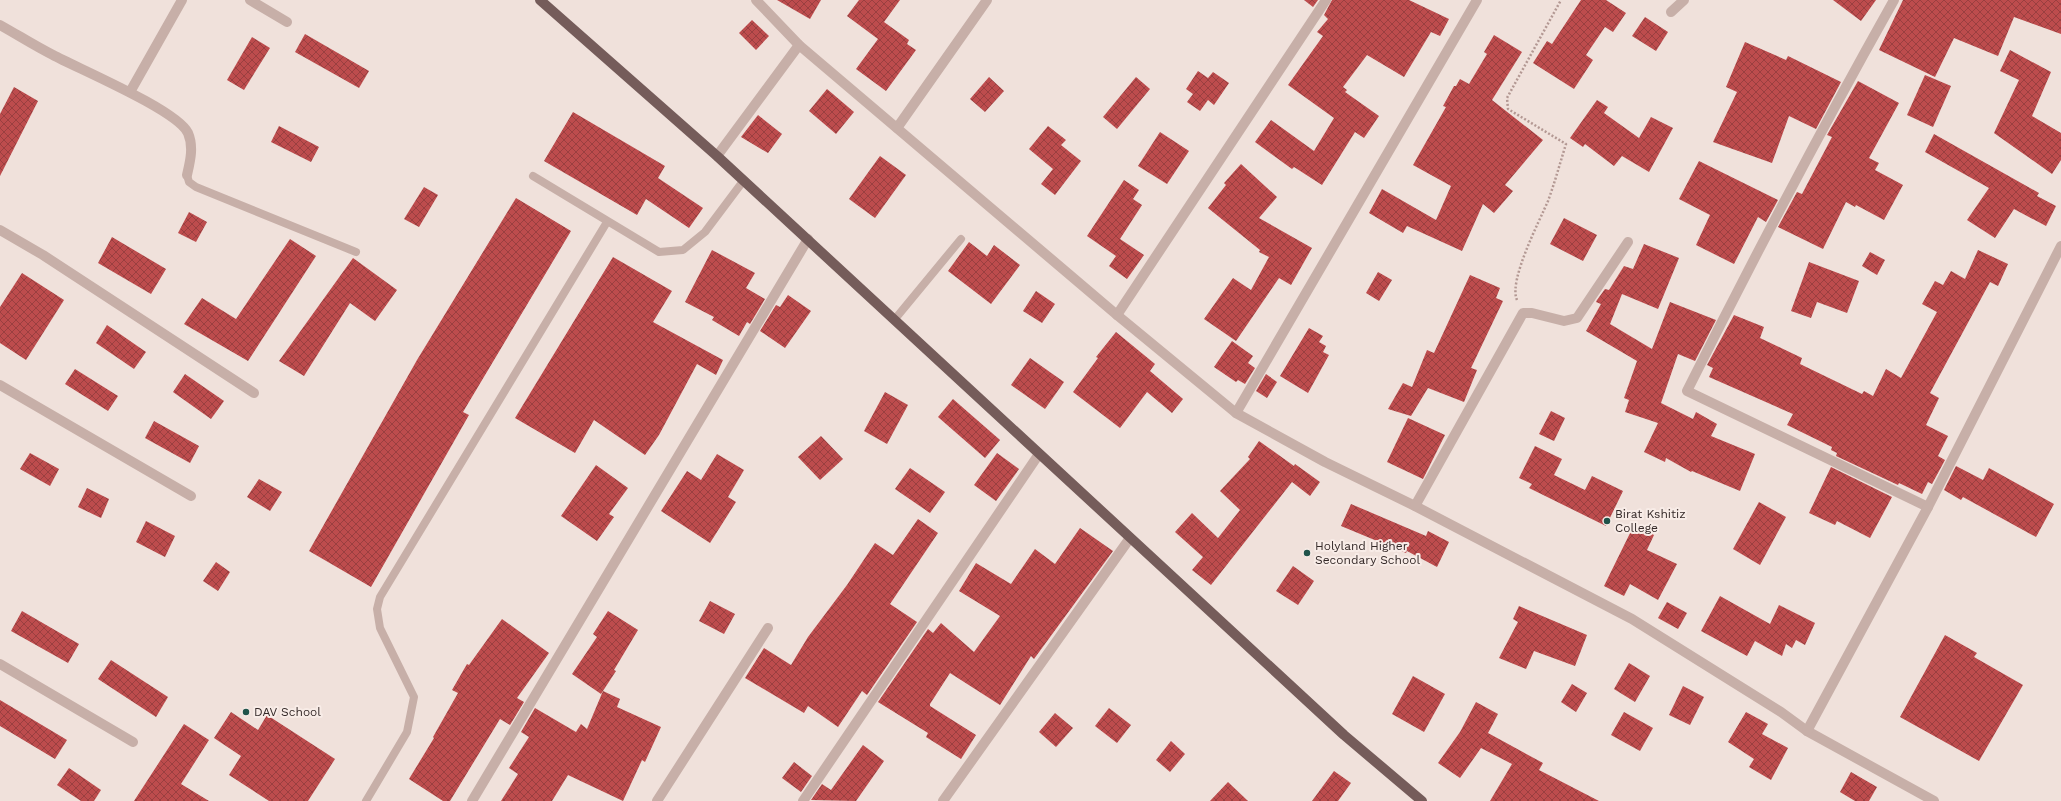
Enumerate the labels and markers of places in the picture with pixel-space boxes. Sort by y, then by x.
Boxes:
place label: Birat Kshitiz College [1615,507,1686,535]
marker: Birat Kshitiz College [1602,516,1612,526]
place label: Holyland Higher Secondary School [1315,539,1420,567]
marker: Holyland Higher Secondary School [1302,548,1312,558]
place label: DAV School [254,705,321,719]
marker: DAV School [241,707,251,717]

